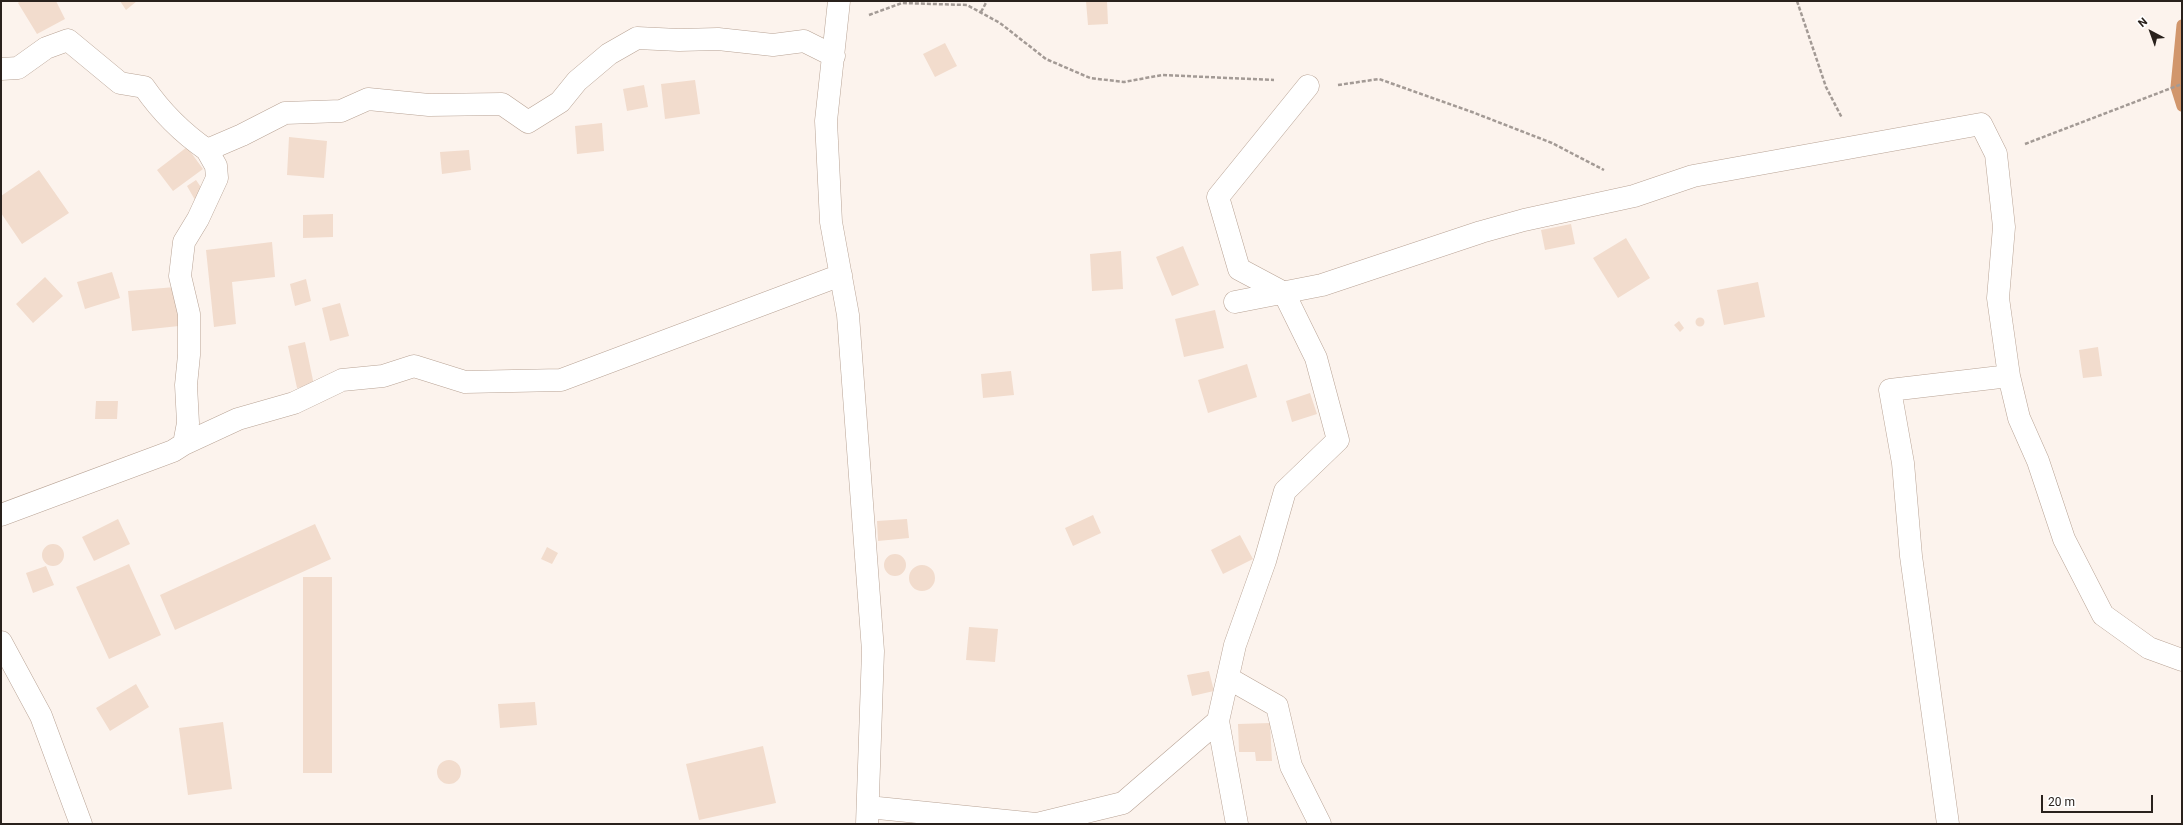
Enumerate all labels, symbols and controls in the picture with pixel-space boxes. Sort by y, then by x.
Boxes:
north arrow [2131,12,2171,52]
text: N [2136,15,2150,30]
scale bar [2043,787,2155,813]
text: 20 m [2048,795,2075,809]

